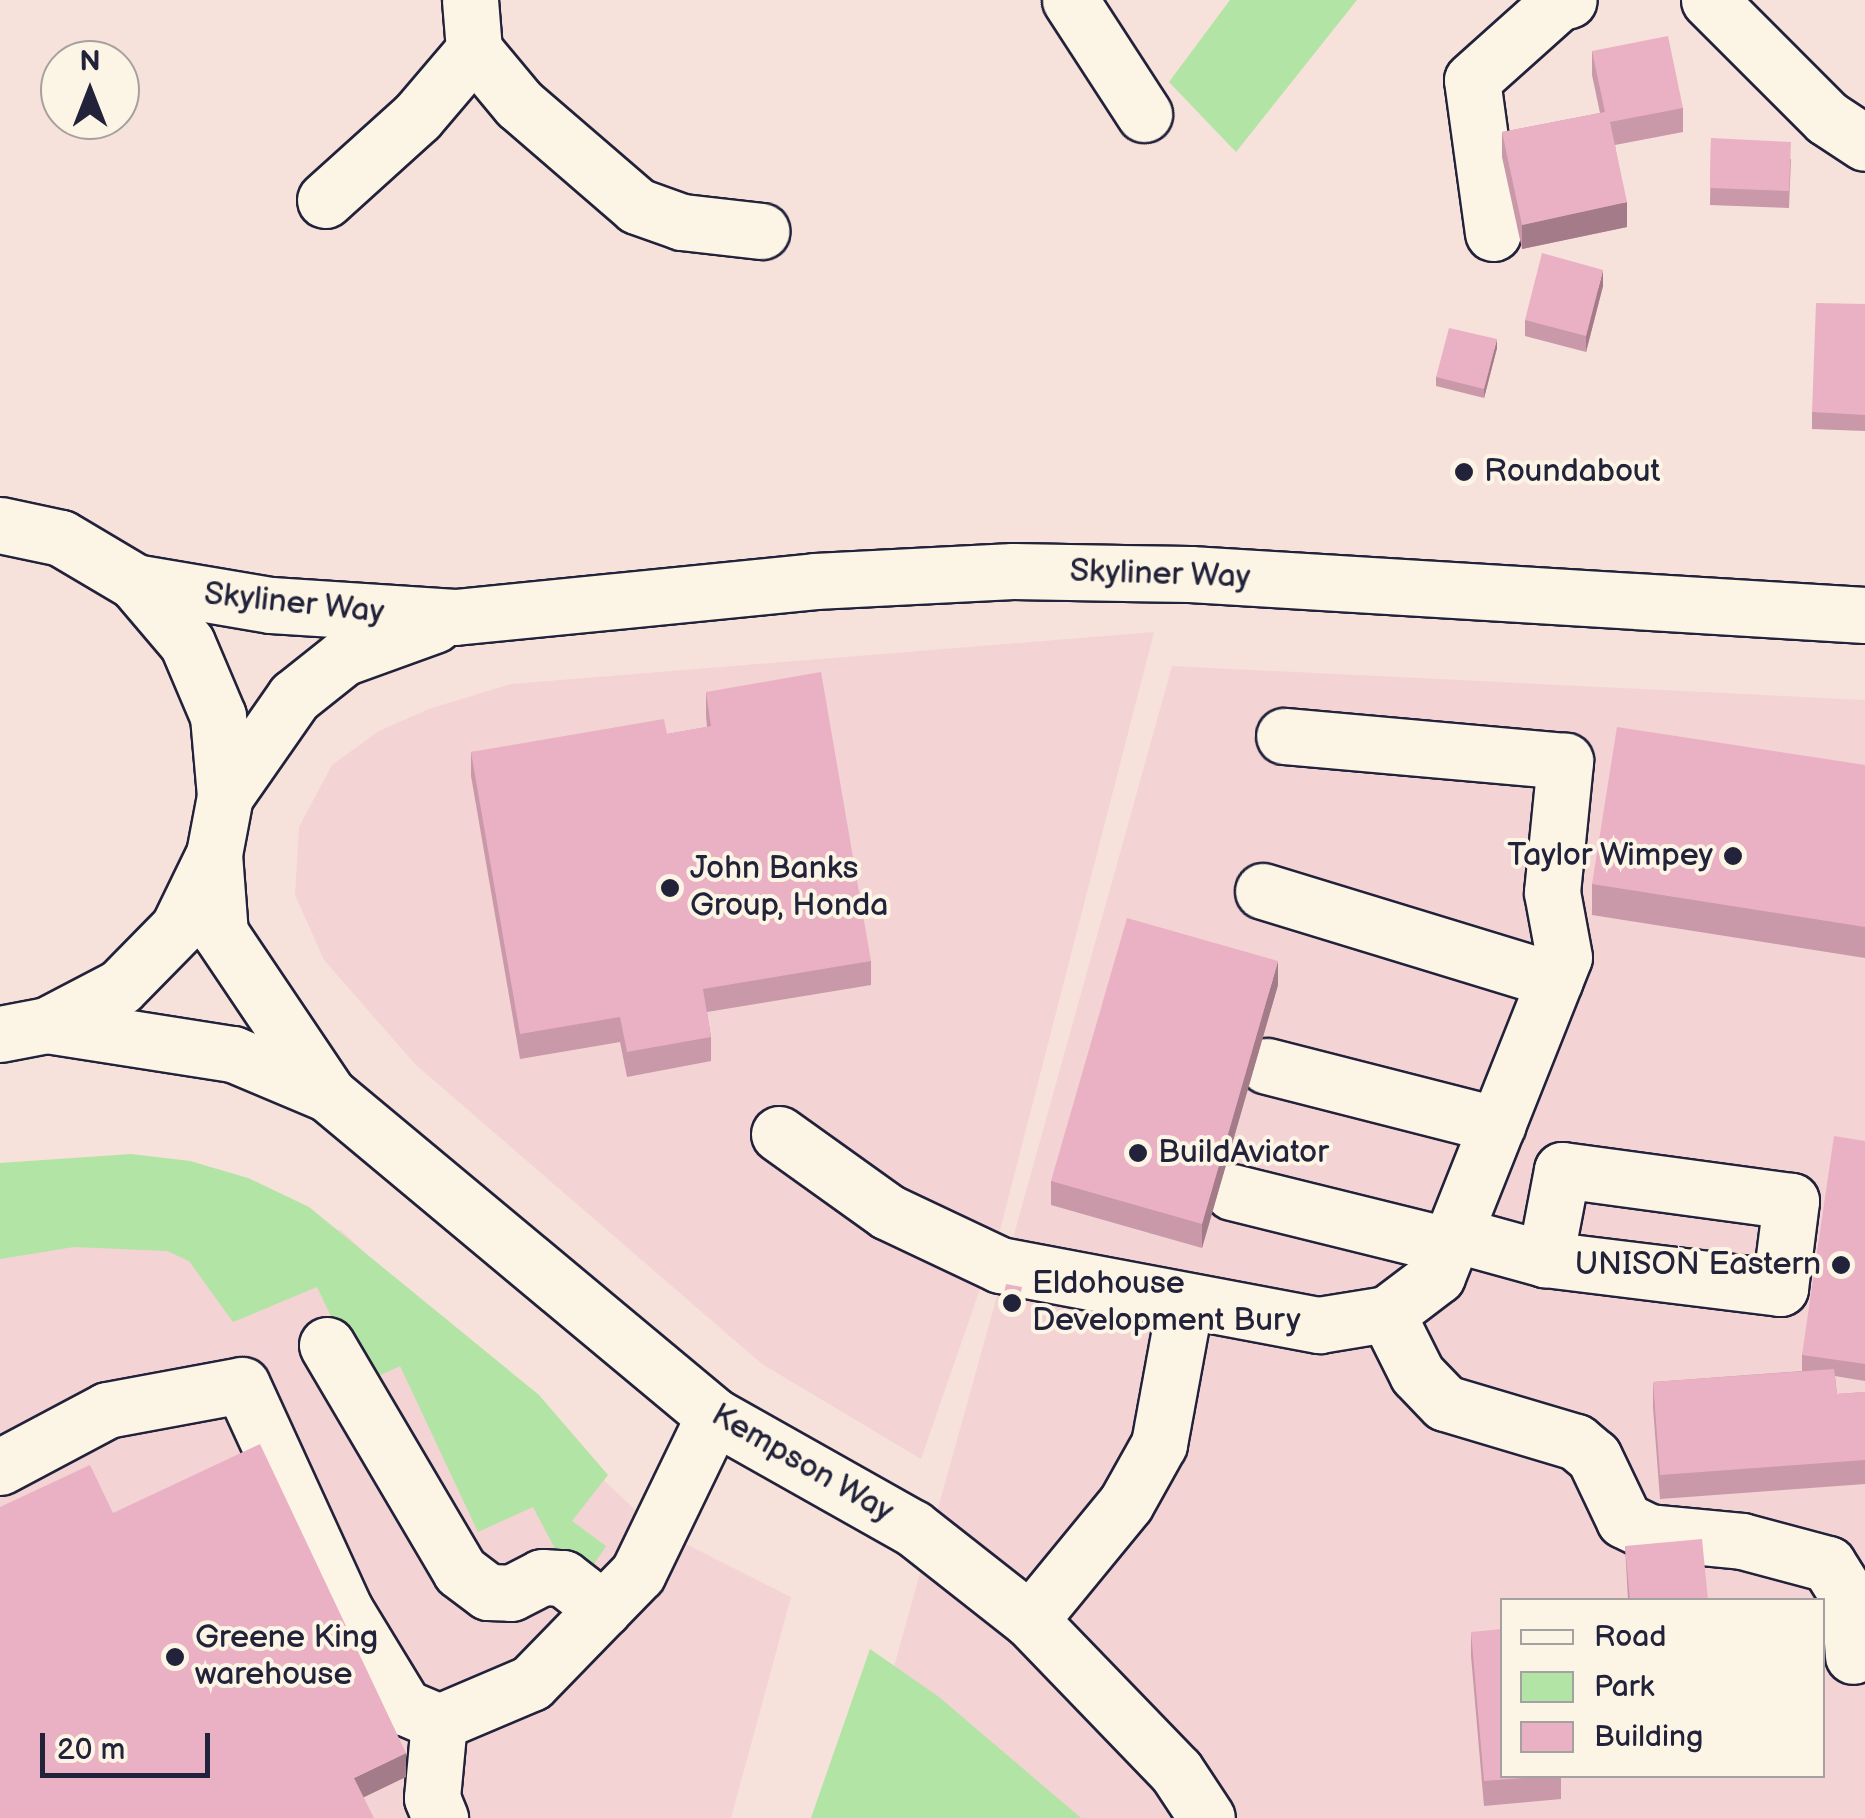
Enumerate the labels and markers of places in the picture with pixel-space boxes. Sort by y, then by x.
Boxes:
place label: Roundabout [1484,453,1660,491]
marker: Roundabout [1453,461,1475,483]
place label: Taylor Wimpey [1506,837,1713,875]
marker: Taylor Wimpey [1722,845,1744,867]
place label: John Banks Group, Honda [690,851,888,926]
marker: John Banks Group, Honda [659,877,681,899]
place label: BuildAviator [1158,1134,1329,1172]
marker: BuildAviator [1127,1142,1149,1164]
place label: UNISON Eastern [1575,1246,1821,1284]
marker: UNISON Eastern [1830,1254,1852,1276]
place label: Eldohouse Development Bury [1032,1266,1301,1341]
marker: Eldohouse Development Bury [1001,1292,1023,1314]
place label: Greene King warehouse [195,1620,378,1695]
marker: Greene King warehouse [164,1646,186,1668]

